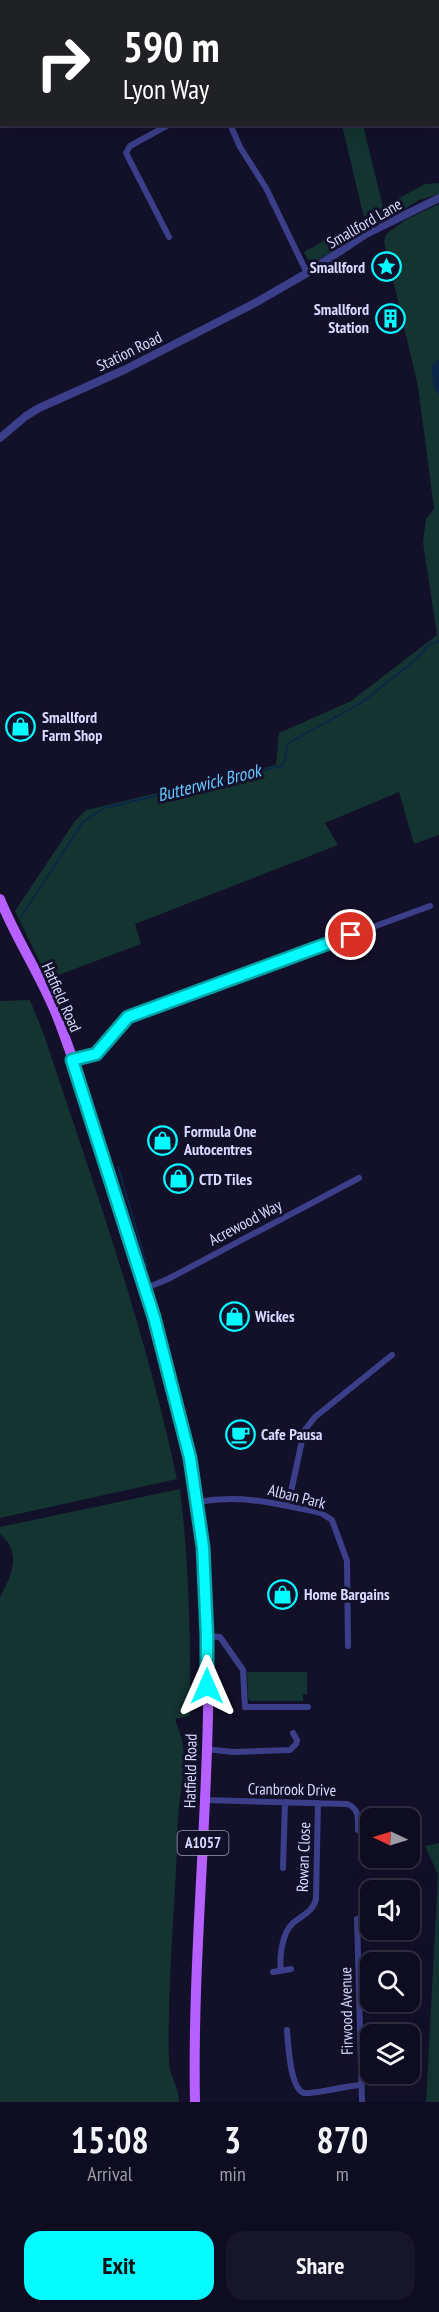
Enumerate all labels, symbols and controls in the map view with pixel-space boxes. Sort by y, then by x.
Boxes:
text: 590 m [123,19,220,74]
icon: right [24,24,102,102]
text: Lyon Way [123,72,209,106]
street label: Smallford Lane [323,194,405,252]
place icon: Smallford [370,251,402,283]
place label: Smallford [310,257,365,277]
place label: Smallford Station [314,299,369,337]
building icon: Smallford Station [374,302,406,334]
street label: Station Road [93,327,165,375]
place label: Smallford Farm Shop [42,707,102,745]
shop icon: Smallford Farm Shop [5,710,37,742]
water label: Butterwick Brook [155,758,265,806]
pin [325,909,376,960]
icon: arrive [334,918,367,951]
street label: Hatfield Road [38,959,86,1035]
place label: Formula One Autocentres [183,1121,257,1159]
shop icon: Formula One Autocentres [147,1124,179,1156]
shop icon: CTD Tiles [162,1163,194,1195]
place label: CTD Tiles [199,1169,252,1189]
street label: Acrewood Way [205,1194,285,1250]
shop icon: Wickes [218,1300,250,1332]
place label: Wickes [254,1306,295,1326]
cafe icon: Cafe Pausa [224,1418,256,1450]
place label: Cafe Pausa [261,1424,323,1444]
street label: Alban Park [266,1479,329,1513]
shop icon: Home Bargains [267,1578,299,1610]
place label: Home Bargains [304,1584,390,1604]
position arrow [175,1654,239,1718]
street label: Hatfield Road [179,1734,201,1808]
street label: Cranbrook Drive [248,1778,336,1800]
north arrow [360,1808,420,1868]
map controls [360,1808,420,2084]
street label: Rowan Close [292,1822,314,1892]
road number: A1057 [178,1831,228,1855]
button: sound [360,1880,420,1940]
button: search [360,1952,420,2012]
street label: Firwood Avenue [335,1967,357,2055]
button: layers [360,2024,420,2084]
text: 15:08 [71,2116,149,2163]
text: 3 [224,2116,241,2163]
text: 870 [317,2116,368,2163]
text: Arrival [87,2161,132,2187]
text: min [220,2161,246,2187]
text: m [336,2161,349,2187]
button: Exit [24,2231,214,2300]
button: Share [226,2231,415,2300]

